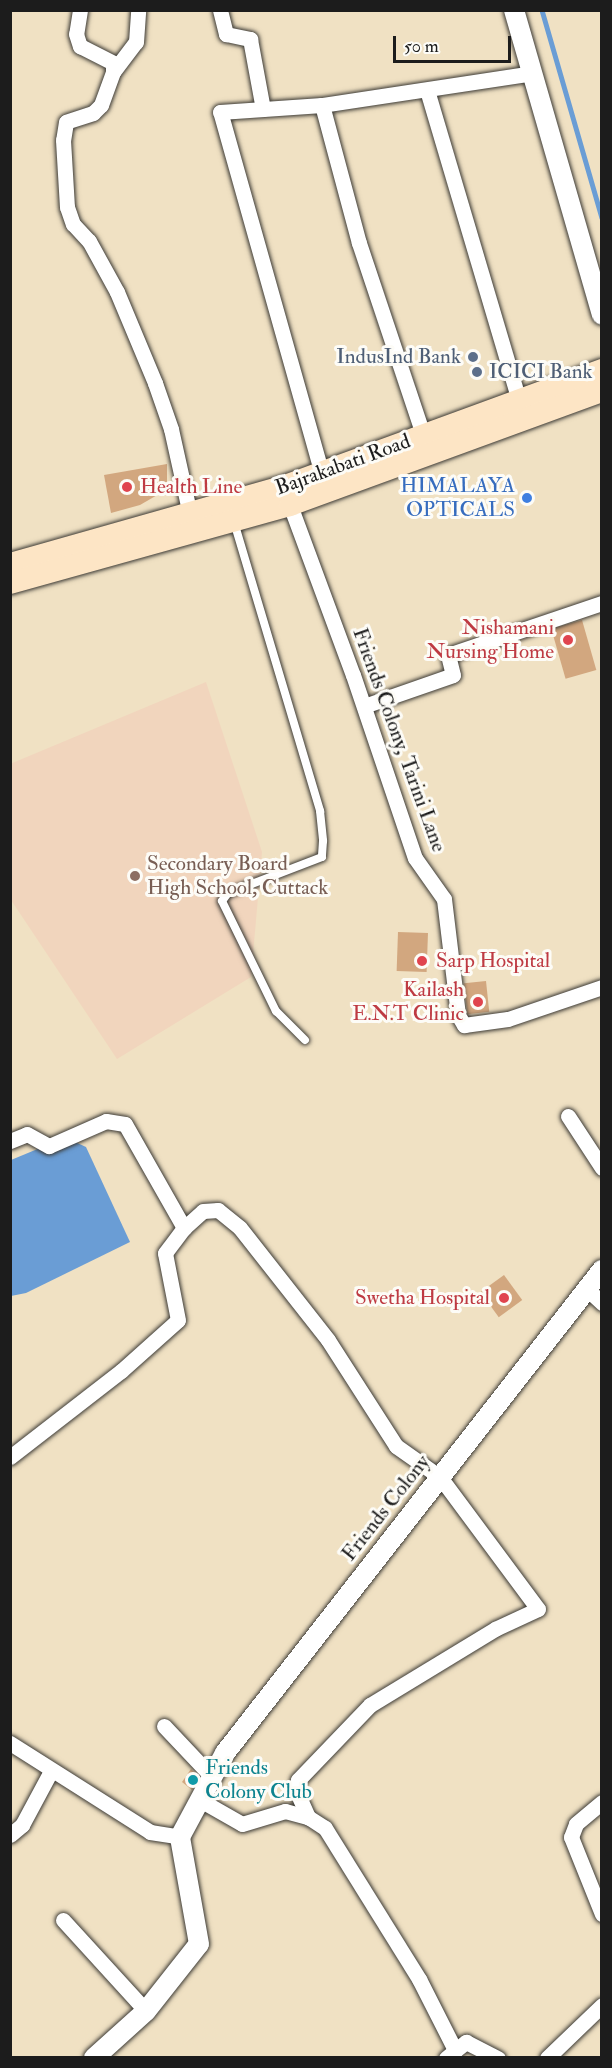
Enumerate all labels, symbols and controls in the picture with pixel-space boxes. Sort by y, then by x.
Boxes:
scale bar [396,24,514,62]
text: 50 m [404,35,439,58]
place label: IndusInd Bank [336,344,461,370]
marker: IndusInd Bank [466,350,480,364]
place label: ICICI Bank [489,359,593,385]
marker: ICICI Bank [470,365,484,379]
street label: Bajrakabati Road [272,429,414,501]
place label: HIMALAYA OPTICALS [400,473,515,523]
place label: Health Line [140,474,242,500]
marker: Health Line [118,478,136,496]
marker: HIMALAYA OPTICALS [520,491,534,505]
place label: Nishamani Nursing Home [427,615,554,665]
street label: Friends Colony, Tarini Lane [347,625,451,855]
marker: Nishamani Nursing Home [559,631,577,649]
place label: Secondary Board High School, Cuttack [147,851,328,901]
marker: Secondary Board High School, Cuttack [128,869,142,883]
place label: Sarp Hospital [436,948,550,974]
marker: Sarp Hospital [413,952,431,970]
place label: Kailash E.N.T Clinic [352,977,464,1027]
marker: Kailash E.N.T Clinic [469,993,487,1011]
place label: Swetha Hospital [355,1285,490,1311]
marker: Swetha Hospital [495,1289,513,1307]
street label: Friends Colony [337,1450,435,1566]
place label: Friends Colony Club [205,1755,312,1805]
marker: Friends Colony Club [186,1773,200,1787]

